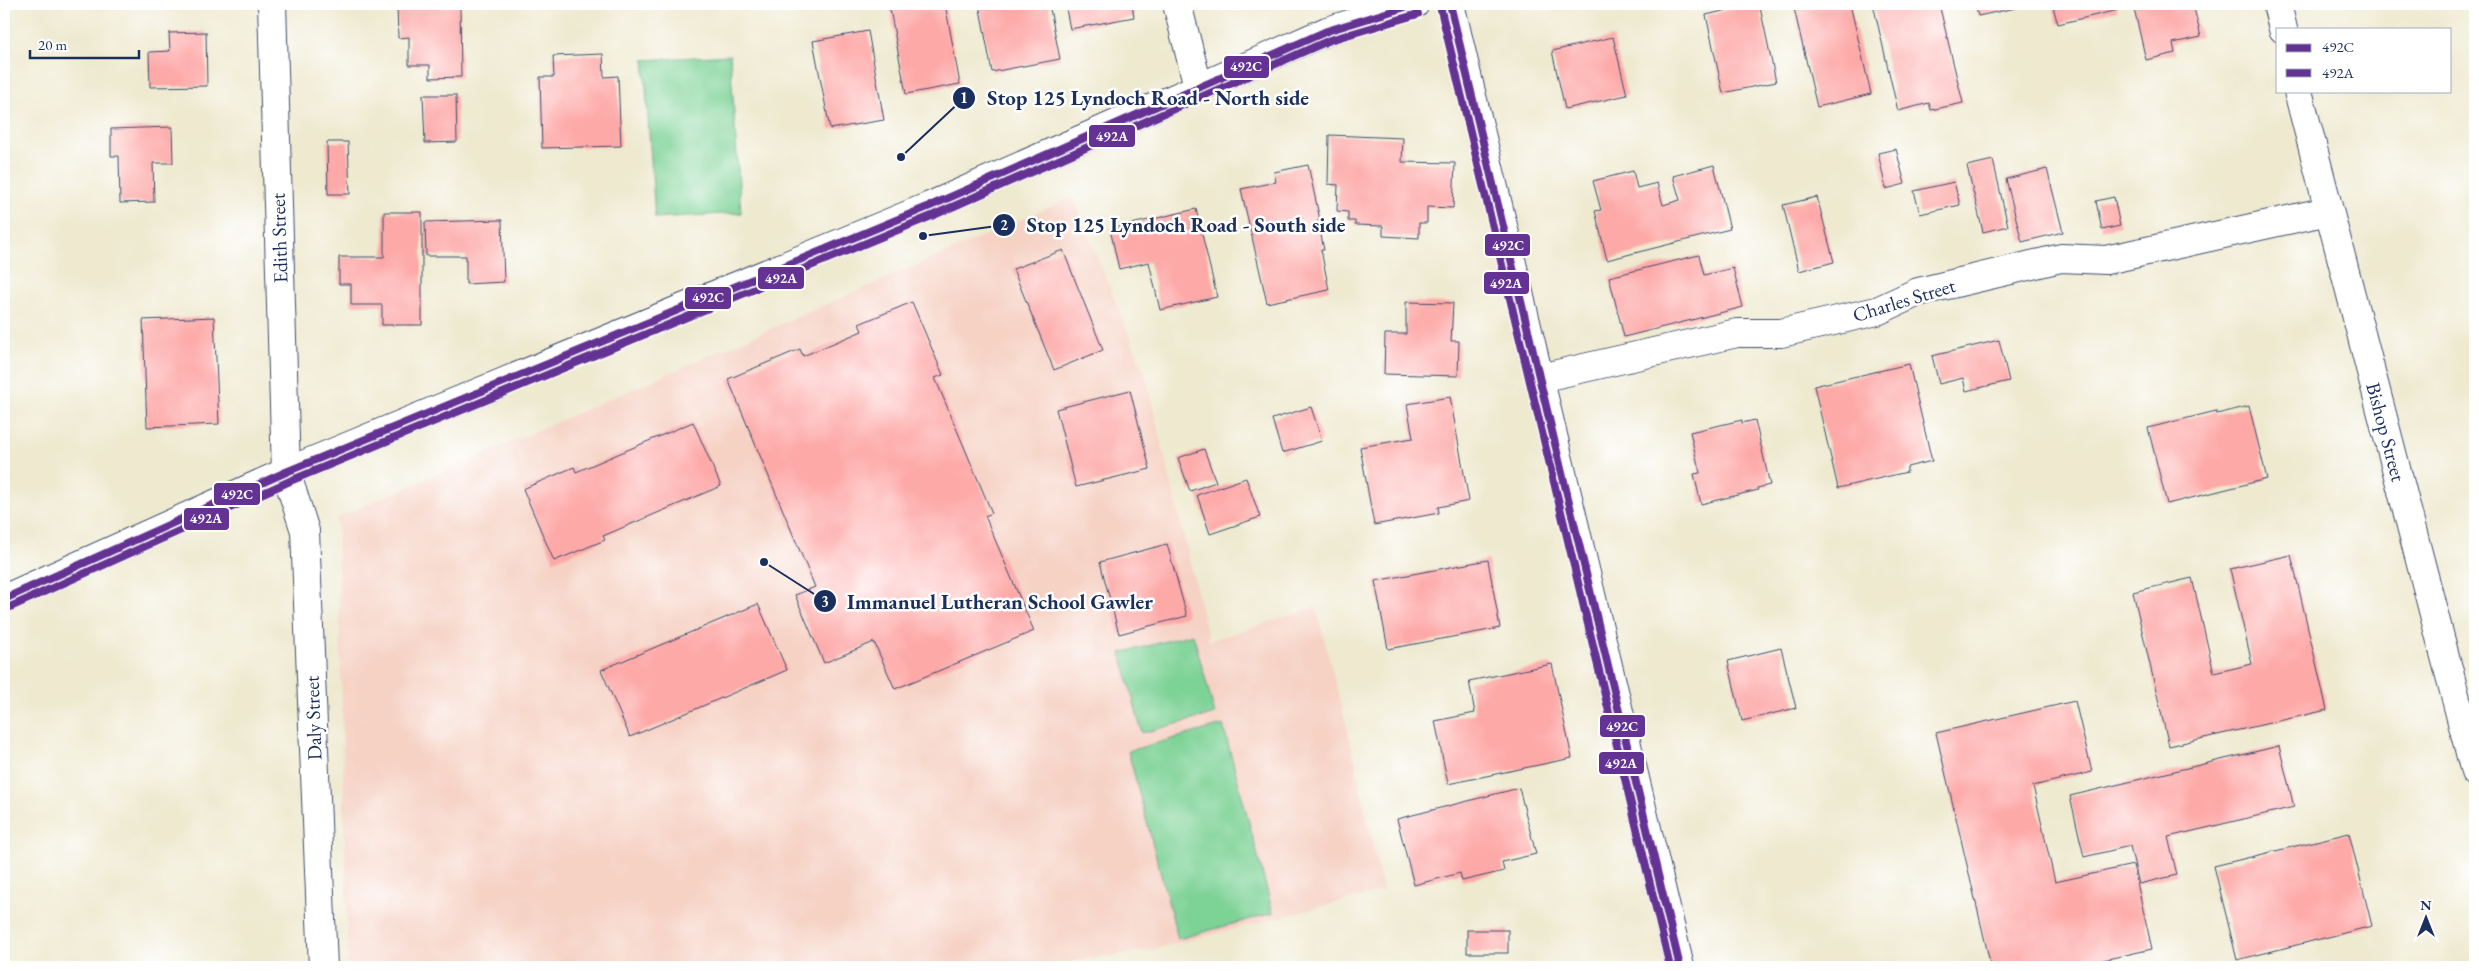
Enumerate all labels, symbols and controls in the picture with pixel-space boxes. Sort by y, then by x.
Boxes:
scale bar [30,28,139,60]
legend [2276,28,2452,92]
text: 20 m [38,35,67,54]
text: 492C [2322,37,2354,56]
line badge: 492C [1223,55,1270,79]
text: 492C [1230,57,1262,75]
text: 492A [2322,63,2355,82]
callout: Stop 125 Lyndoch Road - North side [952,80,1319,116]
text: Stop 125 Lyndoch Road - North side [987,84,1309,111]
text: 1 [960,88,968,107]
line badge: 492A [1088,124,1136,148]
text: 492A [1096,127,1129,145]
street label: Edith Street [264,192,294,284]
callout: Stop 125 Lyndoch Road - South side [991,207,1355,243]
text: Stop 125 Lyndoch Road - South side [1027,211,1346,238]
text: 2 [1000,215,1008,234]
line badge: 492C [1484,233,1531,257]
text: 492C [1492,236,1524,254]
line badge: 492A [757,266,805,290]
text: 492A [765,269,798,287]
line badge: 492A [1483,271,1530,295]
street label: Charles Street [1849,272,1959,328]
text: 492A [1490,274,1523,292]
line badge: 492C [684,286,732,310]
text: 492C [692,288,724,306]
street label: Bishop Street [2360,380,2412,485]
line badge: 492C [213,482,261,506]
text: 492C [221,485,253,503]
line badge: 492A [183,507,230,531]
text: 492A [190,509,223,527]
callout: Immanuel Lutheran School Gawler [812,583,1163,619]
text: Immanuel Lutheran School Gawler [847,588,1153,615]
text: 3 [821,592,829,611]
street label: Daly Street [299,675,327,761]
line badge: 492C [1599,714,1646,738]
text: 492C [1606,717,1638,735]
line badge: 492A [1598,751,1645,775]
text: 492A [1605,754,1638,772]
north arrow [2402,894,2452,944]
text: N [2420,896,2432,914]

